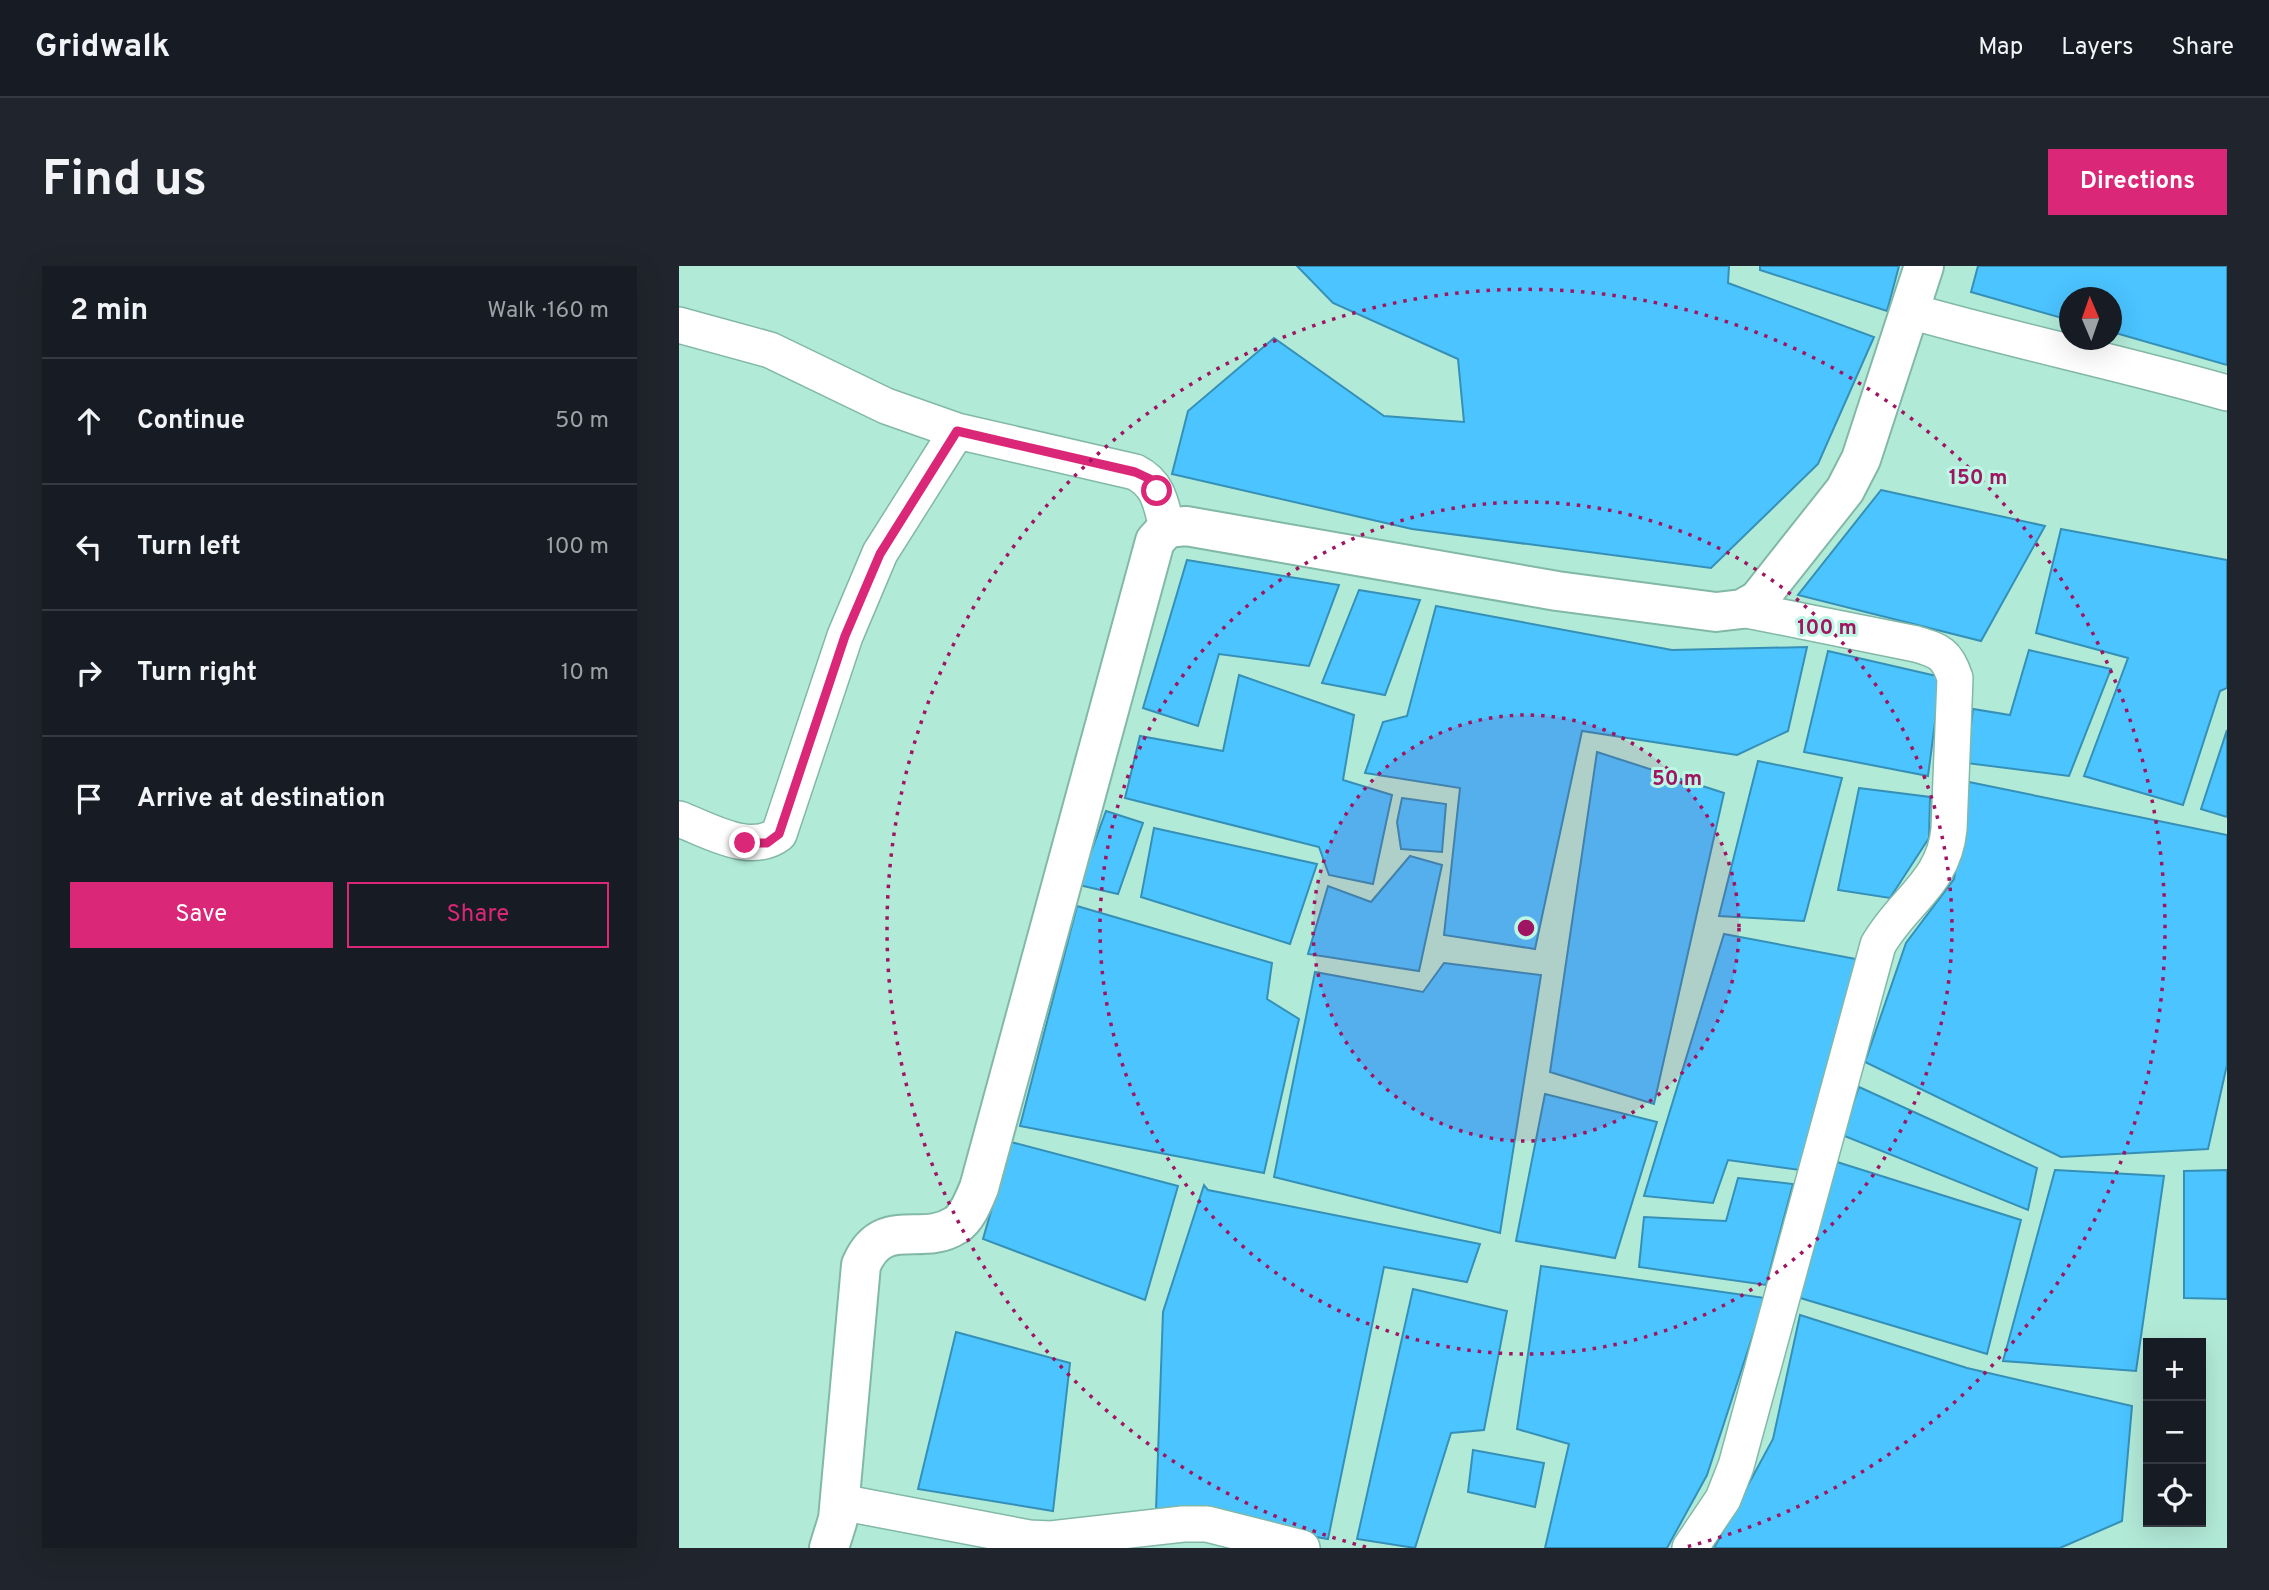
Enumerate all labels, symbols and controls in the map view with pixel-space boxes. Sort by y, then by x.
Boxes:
text: Gridwalk [35,27,170,69]
text: Map [1978,33,2023,63]
text: Layers [2061,33,2133,63]
text: Share [2171,33,2234,63]
button: Directions [2048,149,2227,215]
text: Find us [42,151,207,213]
north arrow [2059,287,2122,350]
text: 2 min [70,293,148,330]
text: Walk · 160 m [487,297,609,326]
icon: ahead [70,402,108,440]
text: Continue [137,405,245,438]
text: 50 m [555,407,609,436]
text: 150 m [1949,465,2007,492]
route start [1141,475,1172,506]
icon: left [70,528,108,566]
text: Turn left [137,531,241,564]
text: 100 m [546,533,609,562]
text: 100 m [1797,615,1857,642]
icon: right [70,654,108,692]
text: Turn right [137,657,257,690]
text: 10 m [561,659,609,688]
text: 50 m [1652,766,1702,793]
icon: arrive [70,780,108,818]
text: Arrive at destination [137,783,385,816]
route end [729,827,760,858]
button: Save [70,882,333,948]
button: Share [347,882,609,948]
centre of rings [1514,916,1538,940]
map controls [2143,1338,2206,1527]
button: + [2143,1338,2206,1401]
button: − [2143,1401,2206,1464]
button: locate [2143,1464,2206,1527]

